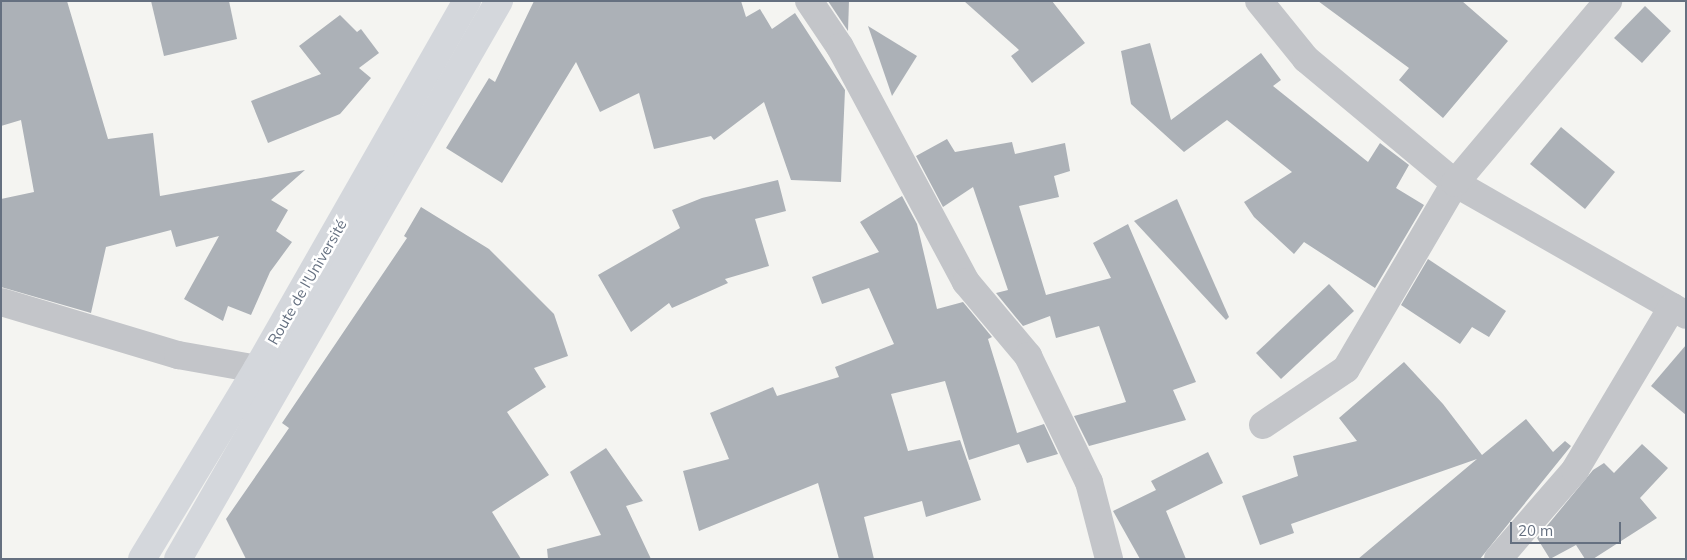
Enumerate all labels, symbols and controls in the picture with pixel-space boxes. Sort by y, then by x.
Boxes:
street label: Route de l'Université [264,216,350,348]
scale bar [1512,512,1623,544]
text: 20 m [1518,521,1553,540]

